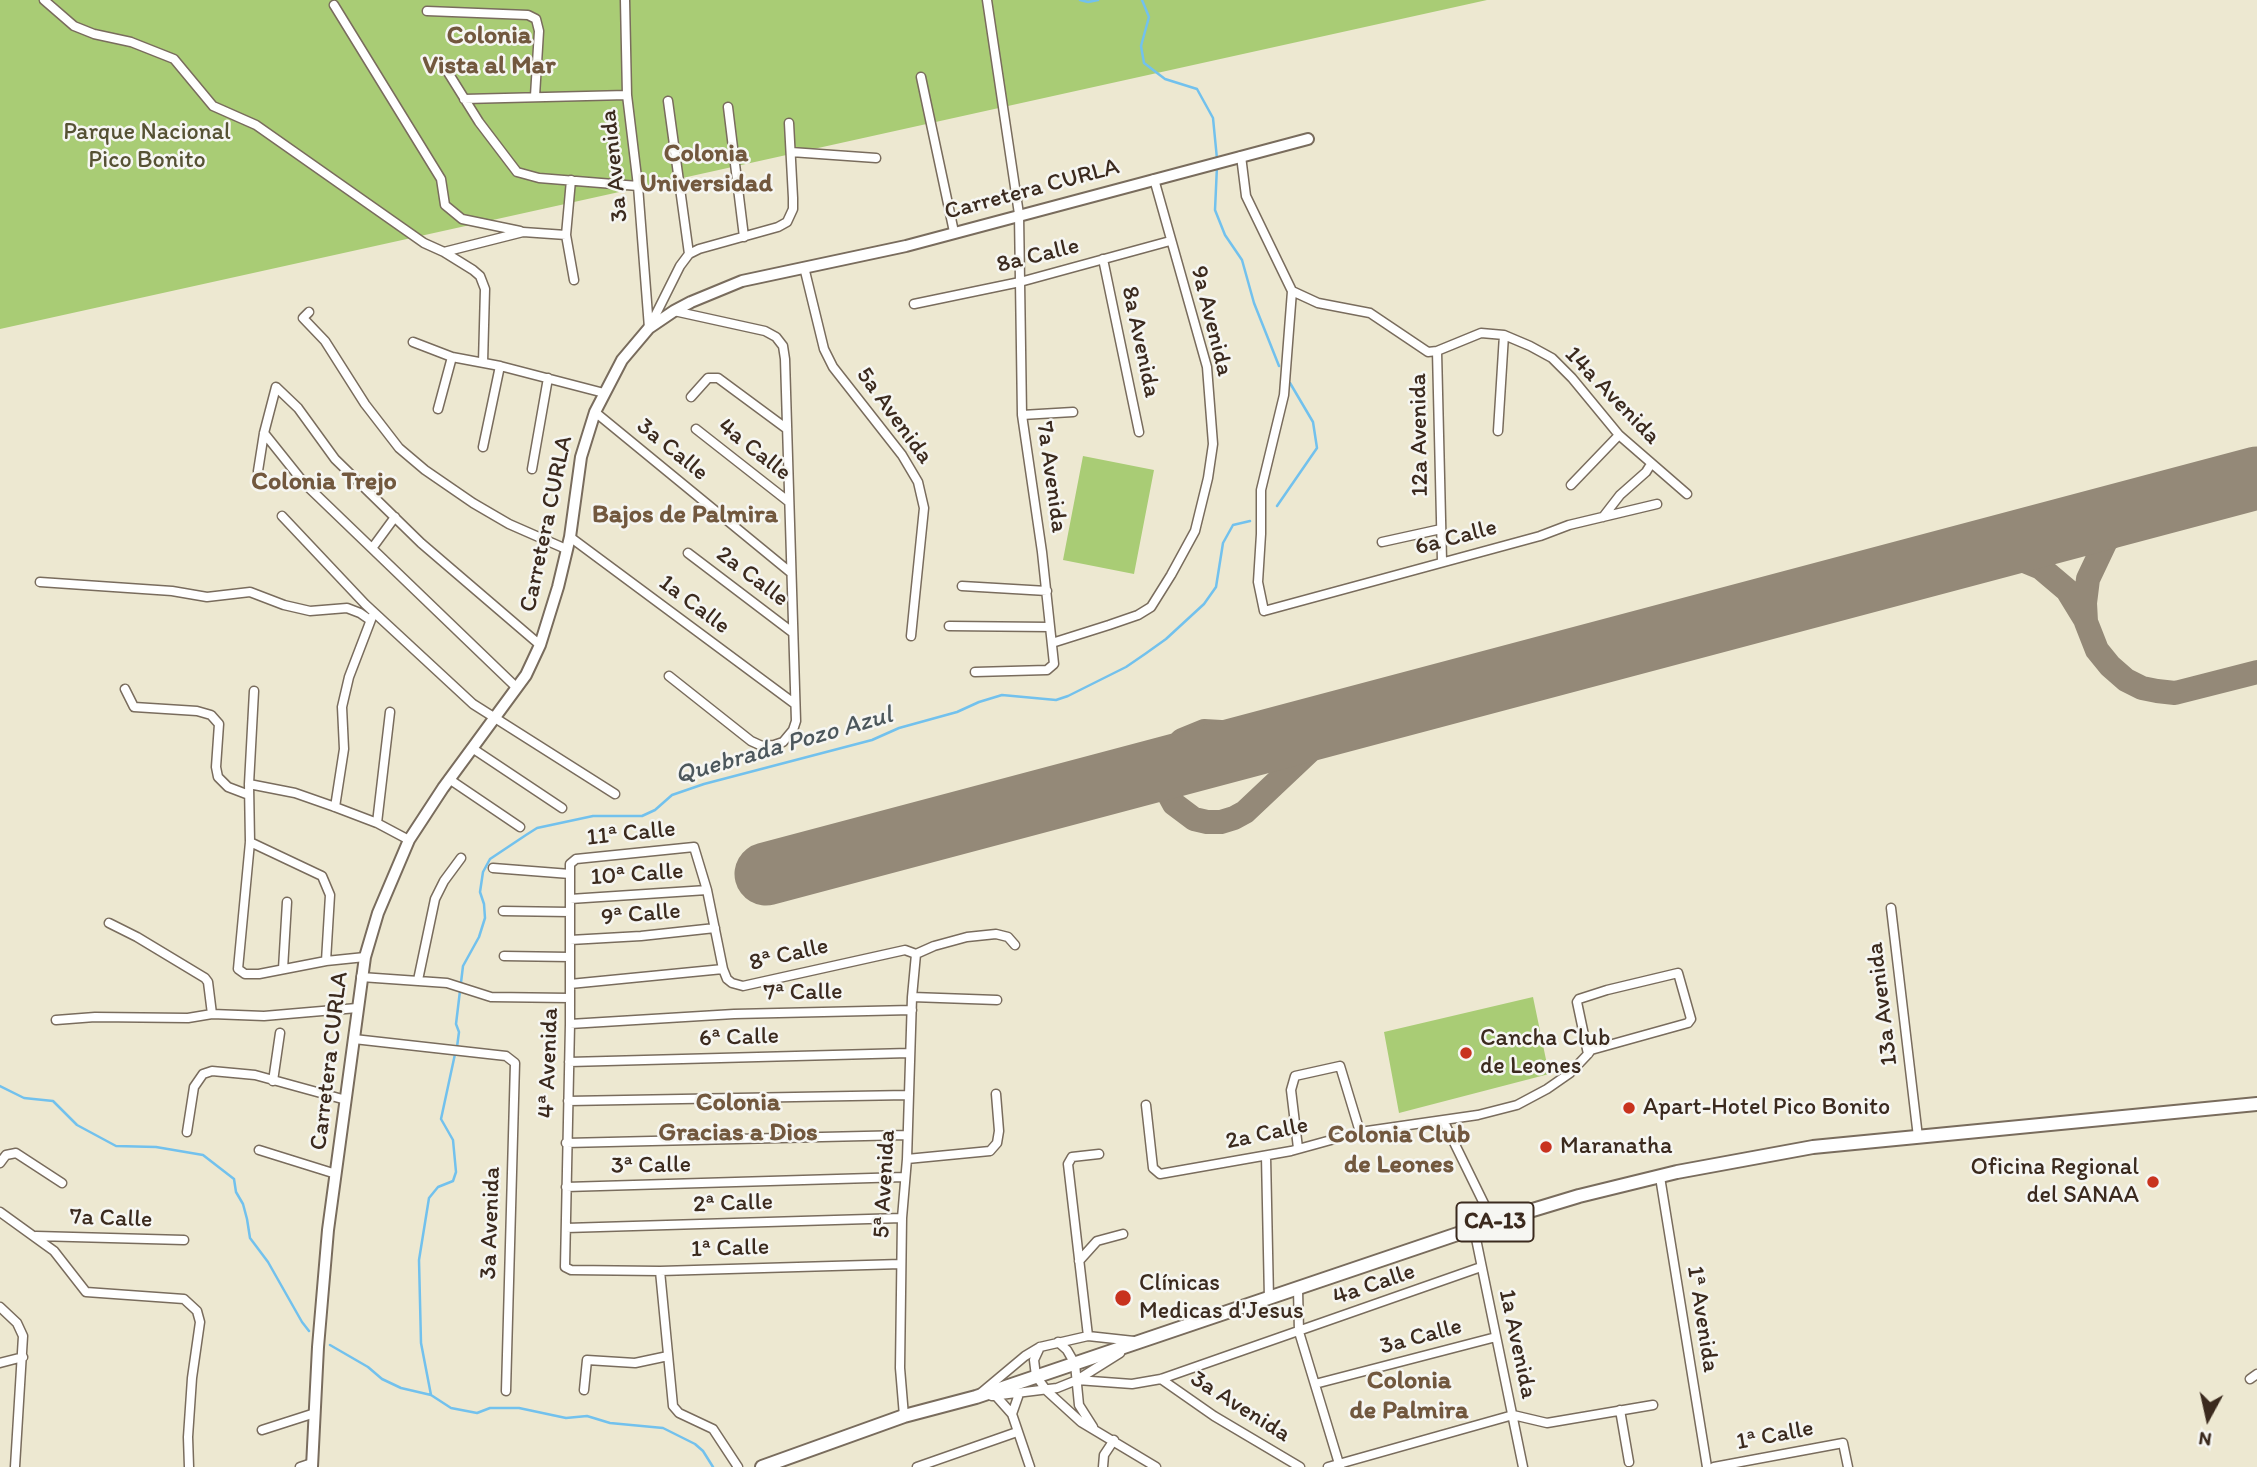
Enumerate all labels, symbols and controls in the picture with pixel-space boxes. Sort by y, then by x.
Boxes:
district label: Colonia Vista al Mar [423,20,555,82]
street label: 3a Avenida [595,108,635,224]
park label: Parque Nacional Pico Bonito [63,119,231,175]
district label: Colonia Universidad [639,138,773,200]
street label: Carretera CURLA [942,153,1122,227]
street label: 8a Calle [994,232,1082,280]
street label: 9a Avenida [1183,263,1239,379]
street label: 8a Avenida [1114,284,1166,400]
street label: 14a Avenida [1558,341,1666,451]
street label: 5a Avenida [849,362,939,470]
street label: 12a Avenida [1405,373,1435,497]
street label: 3a Calle [630,412,714,488]
street label: 4a Calle [712,412,796,488]
street label: 7a Avenida [1029,420,1073,534]
street label: Carretera CURLA [514,433,580,615]
district label: Colonia Trejo [251,466,397,498]
district label: Bajos de Palmira [592,499,778,531]
street label: 6a Calle [1412,513,1500,563]
street label: 2a Calle [710,540,794,614]
street label: 1a Calle [653,569,735,641]
water label: Quebrada Pozo Azul [672,700,896,792]
street label: 11ª Calle [585,815,677,853]
street label: 10ª Calle [590,857,684,893]
street label: 9ª Calle [600,897,682,933]
street label: 8ª Calle [747,932,831,978]
street label: 13a Avenida [1861,941,1905,1067]
street label: Carretera CURLA [305,970,355,1152]
street label: 7ª Calle [763,978,843,1008]
street label: 4ª Avenida [533,1007,565,1119]
street label: 6ª Calle [699,1022,779,1054]
place label: Cancha Club de Leones [1480,1025,1610,1081]
marker: Cancha Club de Leones [1458,1045,1474,1061]
district label: Colonia Gracias a Dios [658,1087,818,1148]
place label: Apart-Hotel Pico Bonito [1643,1094,1890,1122]
marker: Apart-Hotel Pico Bonito [1621,1100,1637,1116]
street label: 2a Calle [1223,1111,1311,1157]
district label: Colonia Club de Leones [1328,1119,1470,1180]
street label: 5ª Avenida [868,1129,902,1239]
place label: Maranatha [1560,1133,1672,1161]
marker: Maranatha [1538,1139,1554,1155]
street label: 3ª Calle [611,1151,691,1181]
place label: Oficina Regional del SANAA [1970,1154,2139,1210]
street label: 3a Avenida [475,1166,507,1280]
marker: Oficina Regional del SANAA [2145,1174,2161,1190]
street label: 2ª Calle [693,1188,773,1220]
street label: 7a Calle [69,1203,153,1235]
road number: CA-13 [1456,1203,1534,1242]
street label: 1ª Calle [690,1233,770,1265]
street label: 4a Calle [1329,1258,1419,1312]
street label: 1ª Avenida [1679,1264,1725,1374]
place label: Clínicas Medicas d'Jesus [1139,1270,1304,1326]
street label: 1a Avenida [1491,1287,1543,1401]
marker: Clínicas Medicas d'Jesus [1113,1288,1133,1308]
street label: 3a Calle [1377,1312,1465,1362]
street label: 3a Avenida [1184,1365,1296,1449]
district label: Colonia de Palmira [1350,1365,1468,1426]
north arrow [2173,1383,2243,1453]
street label: 1ª Calle [1734,1414,1816,1458]
text: N [2197,1427,2213,1452]

